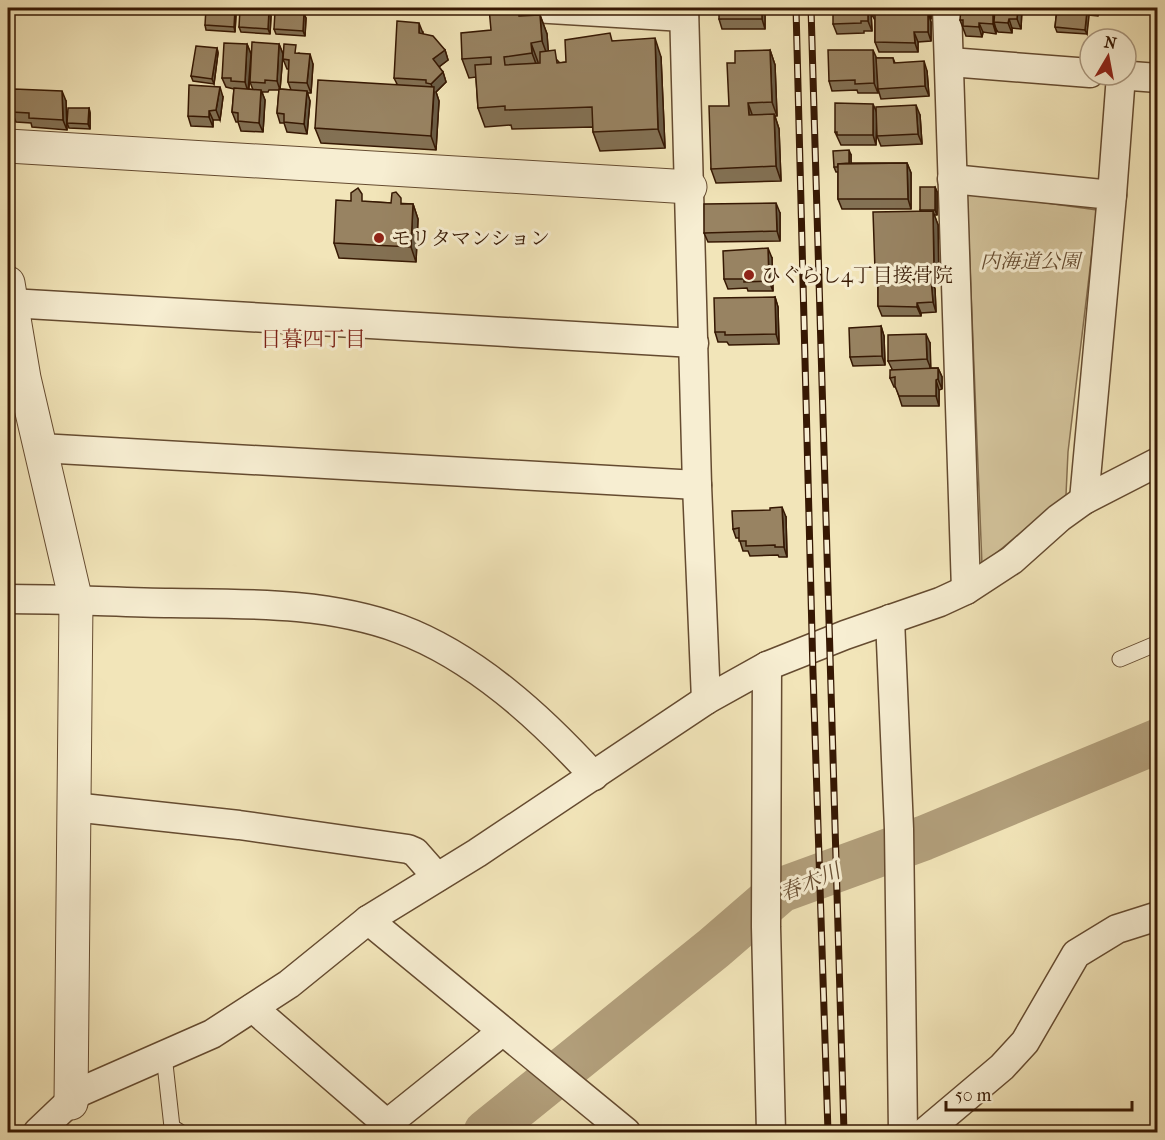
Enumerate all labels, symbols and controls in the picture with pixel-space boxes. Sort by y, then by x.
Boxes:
north arrow [1078,27,1138,87]
text: N [1103,32,1119,53]
place label: モリタマンション [391,227,550,250]
marker: モリタマンション [372,231,386,245]
park label: 内海道公園 [980,250,1083,273]
place label: ひぐらし4丁目接骨院 [761,264,953,287]
marker: ひぐらし4丁目接骨院 [742,268,756,282]
district label: 日暮四丁目 [261,327,366,351]
water label: 春木川 [776,858,846,905]
scale bar [946,1074,1132,1112]
text: 50 m [955,1085,992,1106]

